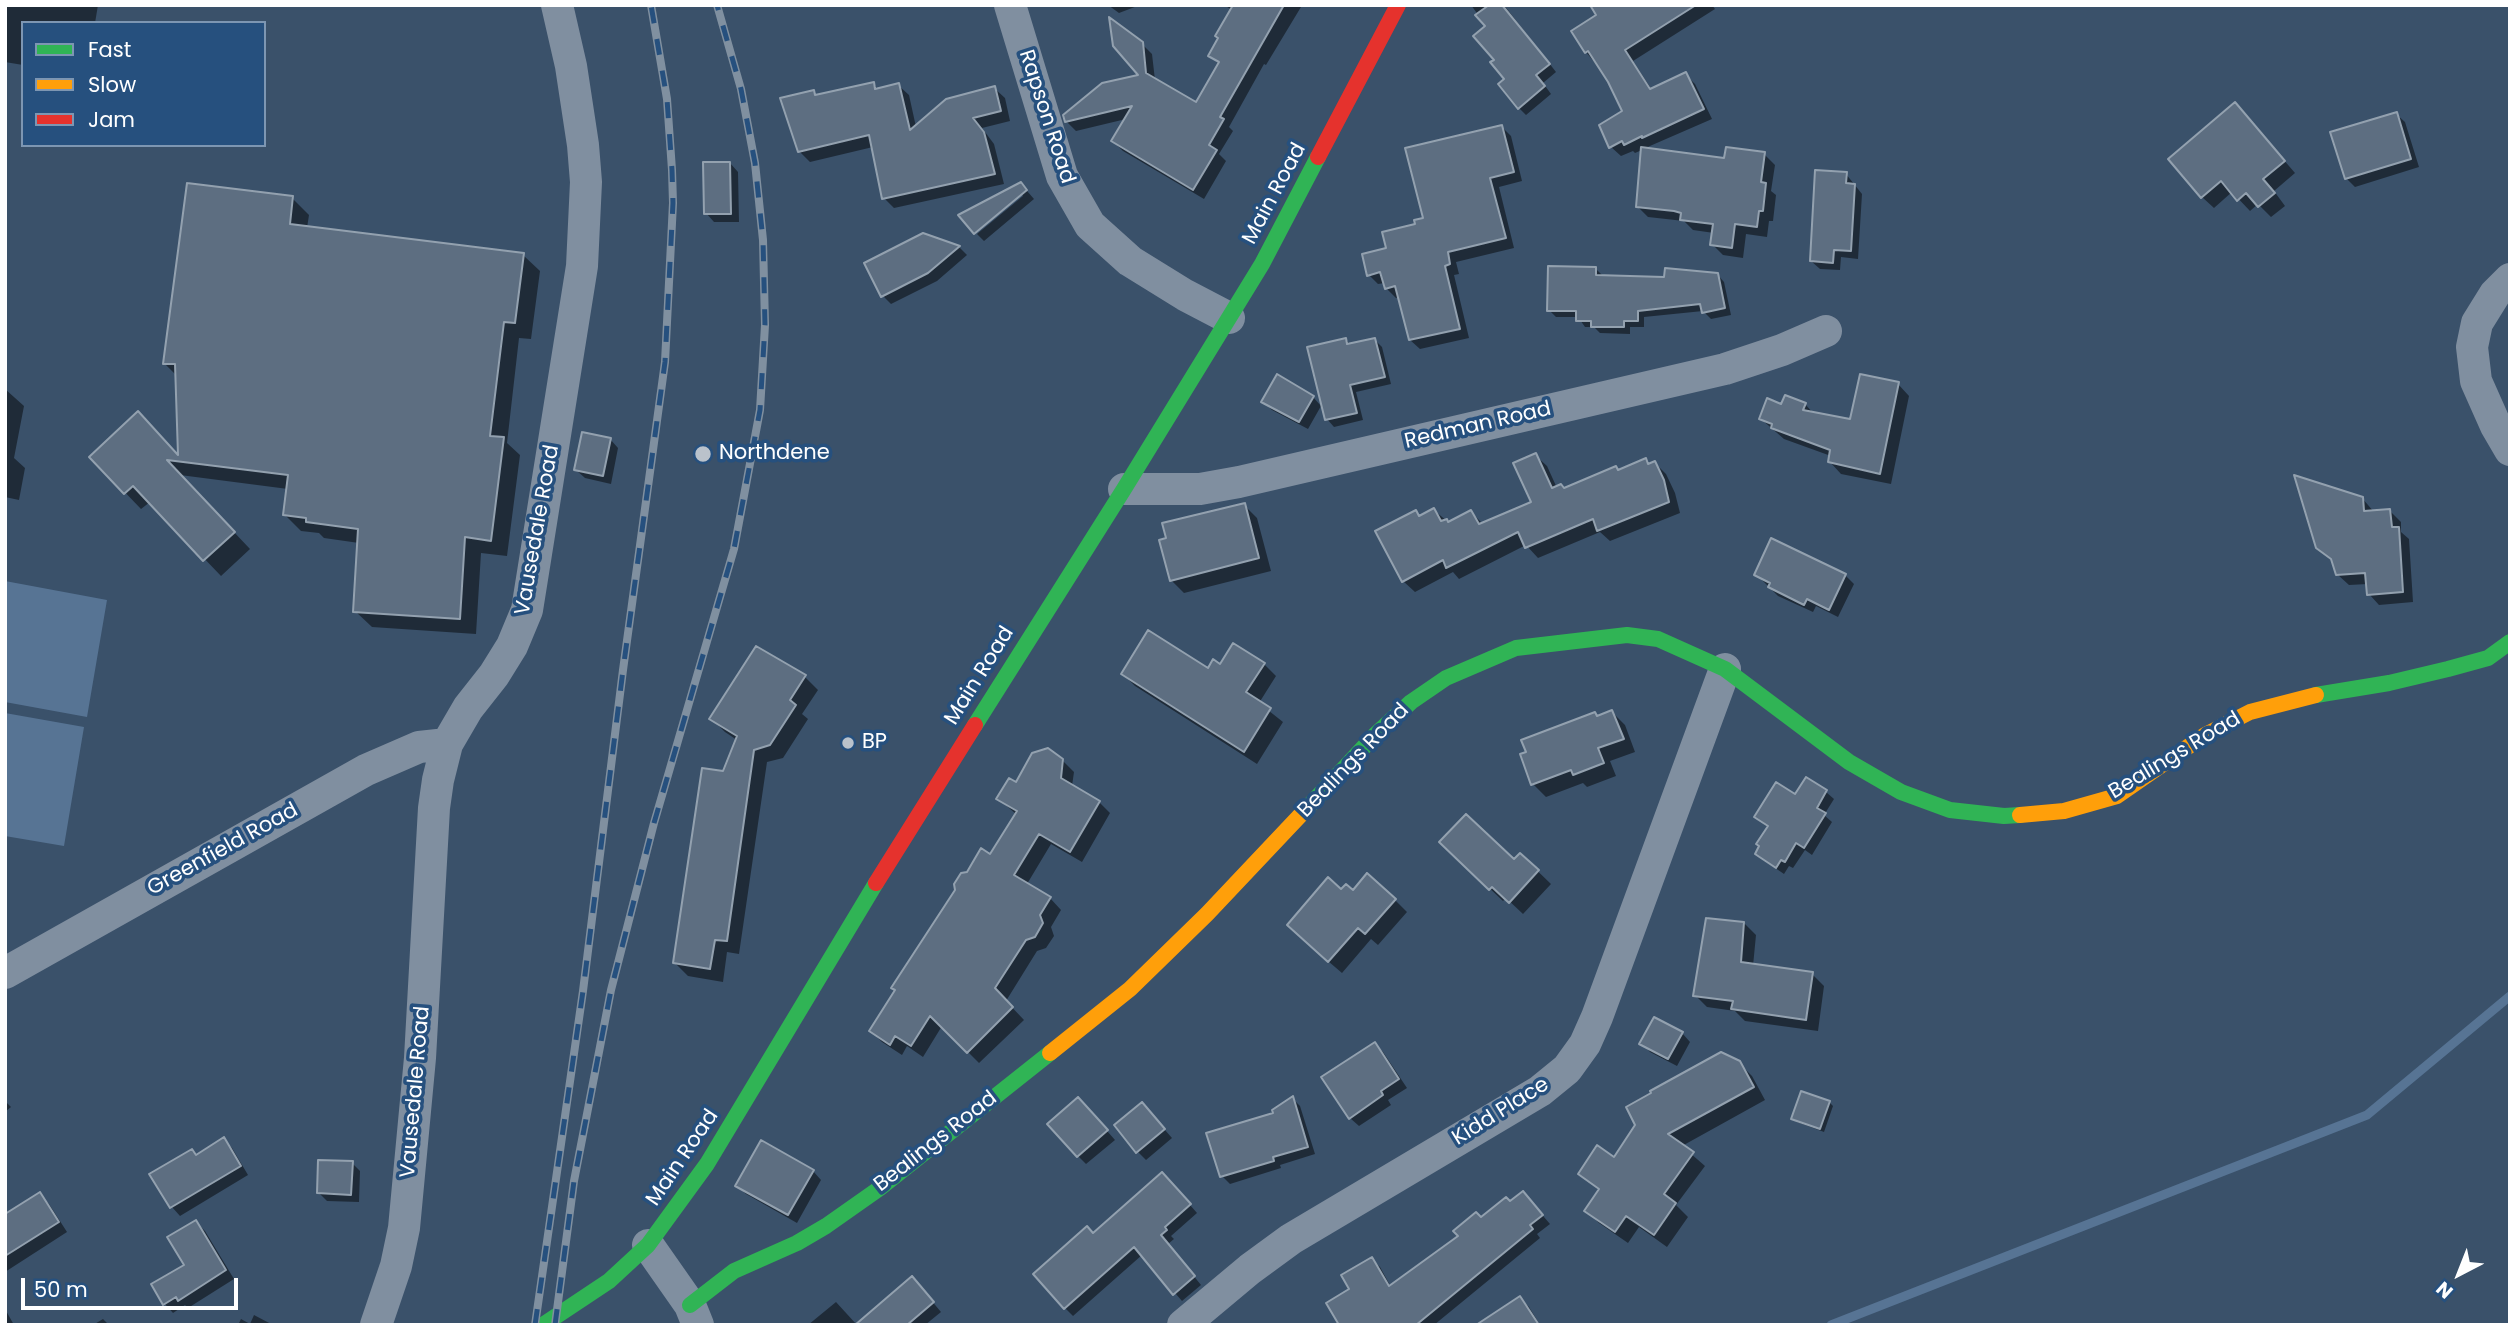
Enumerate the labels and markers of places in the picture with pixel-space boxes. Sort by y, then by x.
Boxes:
place label: Northdene [719,441,830,467]
marker: Northdene [693,444,713,464]
place label: BP [862,730,887,756]
marker: BP [840,735,856,751]

